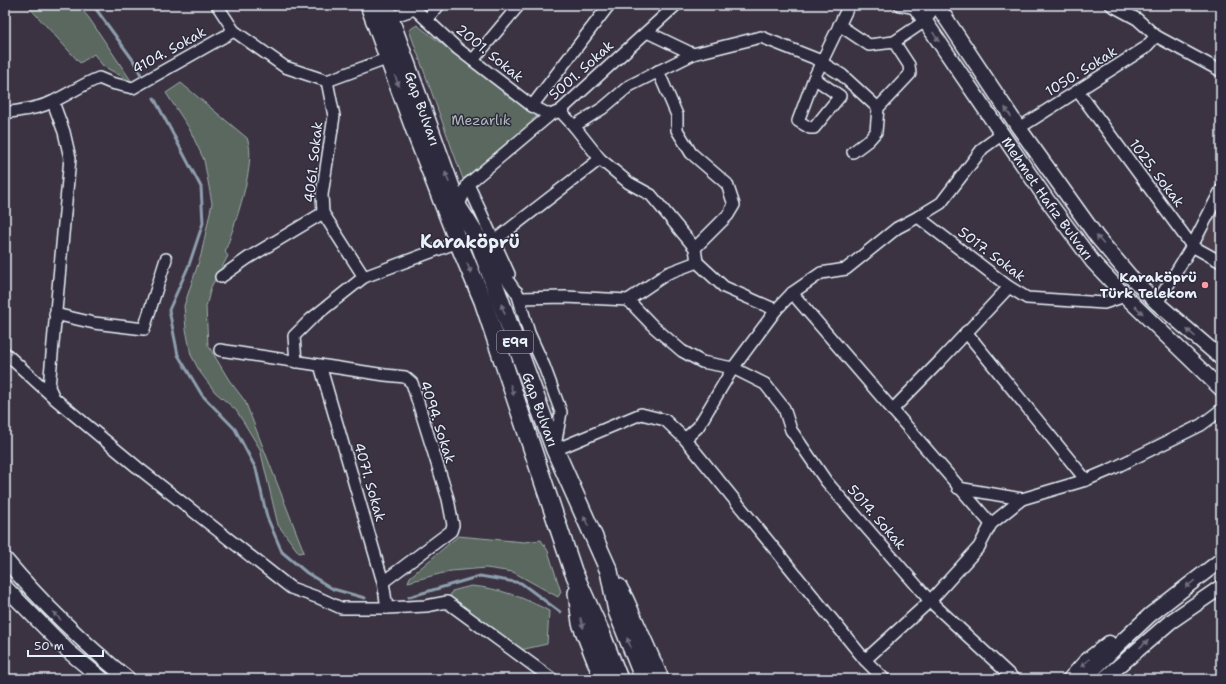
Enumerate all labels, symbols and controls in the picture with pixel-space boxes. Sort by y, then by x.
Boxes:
street label: 2001. Sokak [452,20,528,86]
street label: 4104. Sokak [129,22,209,78]
one-way arrow [932,32,940,42]
street label: 5001. Sokak [545,36,617,104]
street label: 1050. Sokak [1042,42,1120,100]
street label: Gap Bulvarı [401,69,444,148]
one-way arrow [394,76,400,88]
one-way arrow [1004,107,1012,117]
park label: Mezarlık [451,111,511,129]
street label: 4061. Sokak [300,120,326,204]
street label: Mehmet Hafız Bulvarı [998,133,1097,264]
street label: 1025. Sokak [1126,135,1188,211]
one-way arrow [443,170,449,182]
street label: 5017. Sokak [955,223,1029,285]
district label: Karaköprü [420,230,520,254]
one-way arrow [1095,235,1104,246]
one-way arrow [466,262,472,274]
place label: Karaköprü Türk Telekom [1100,268,1197,302]
marker: Karaköprü Türk Telekom [1200,280,1210,290]
one-way arrow [500,302,506,314]
one-way arrow [1134,305,1144,314]
one-way arrow [1186,328,1196,337]
road number: E99 [497,331,533,353]
street label: Gap Bulvarı [518,370,562,449]
street label: 4094. Sokak [416,378,460,466]
one-way arrow [510,384,516,396]
street label: 4071. Sokak [350,440,390,524]
street label: 5014. Sokak [844,481,910,553]
one-way arrow [583,514,589,526]
one-way arrow [1185,580,1196,588]
one-way arrow [52,611,62,621]
one-way arrow [579,618,585,630]
scale bar [28,632,103,658]
one-way arrow [626,636,632,648]
text: 50 m [34,638,64,654]
one-way arrow [1139,639,1149,649]
one-way arrow [1080,658,1091,667]

